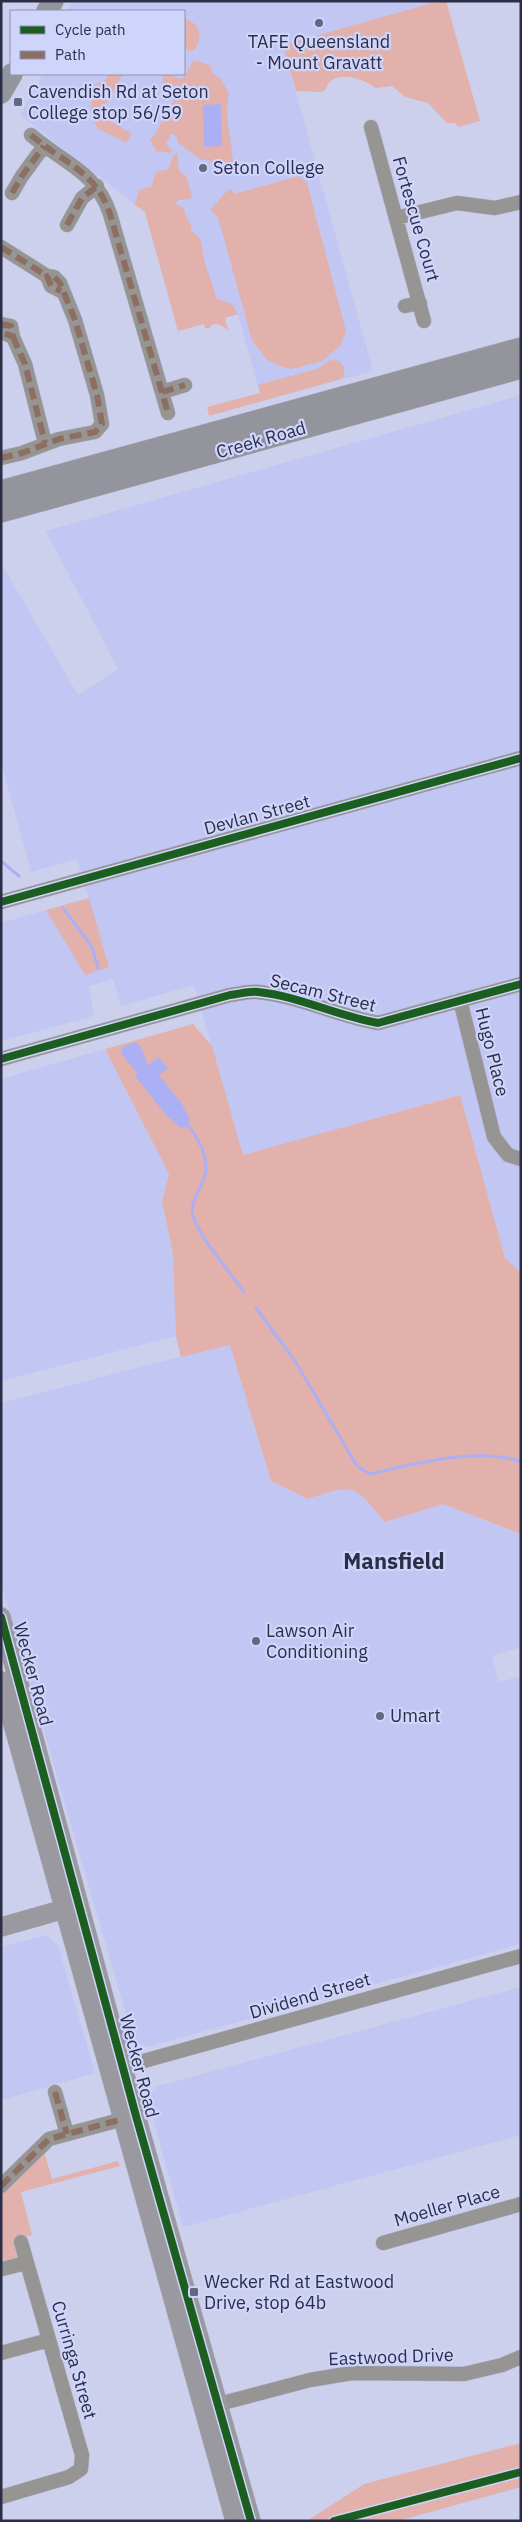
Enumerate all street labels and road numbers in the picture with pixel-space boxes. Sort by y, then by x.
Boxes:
street label: Fortescue Court [388,154,445,284]
street label: Creek Road [213,416,309,463]
street label: Devlan Street [201,789,313,840]
street label: Secam Street [268,968,378,1017]
street label: Hugo Place [470,1005,515,1099]
street label: Wecker Road [9,1620,58,1728]
street label: Dividend Street [247,1967,373,2024]
street label: Wecker Road [115,2012,164,2120]
street label: Moeller Place [391,2179,503,2232]
street label: Curringa Street [47,2298,102,2422]
street label: Eastwood Drive [328,2343,454,2370]

